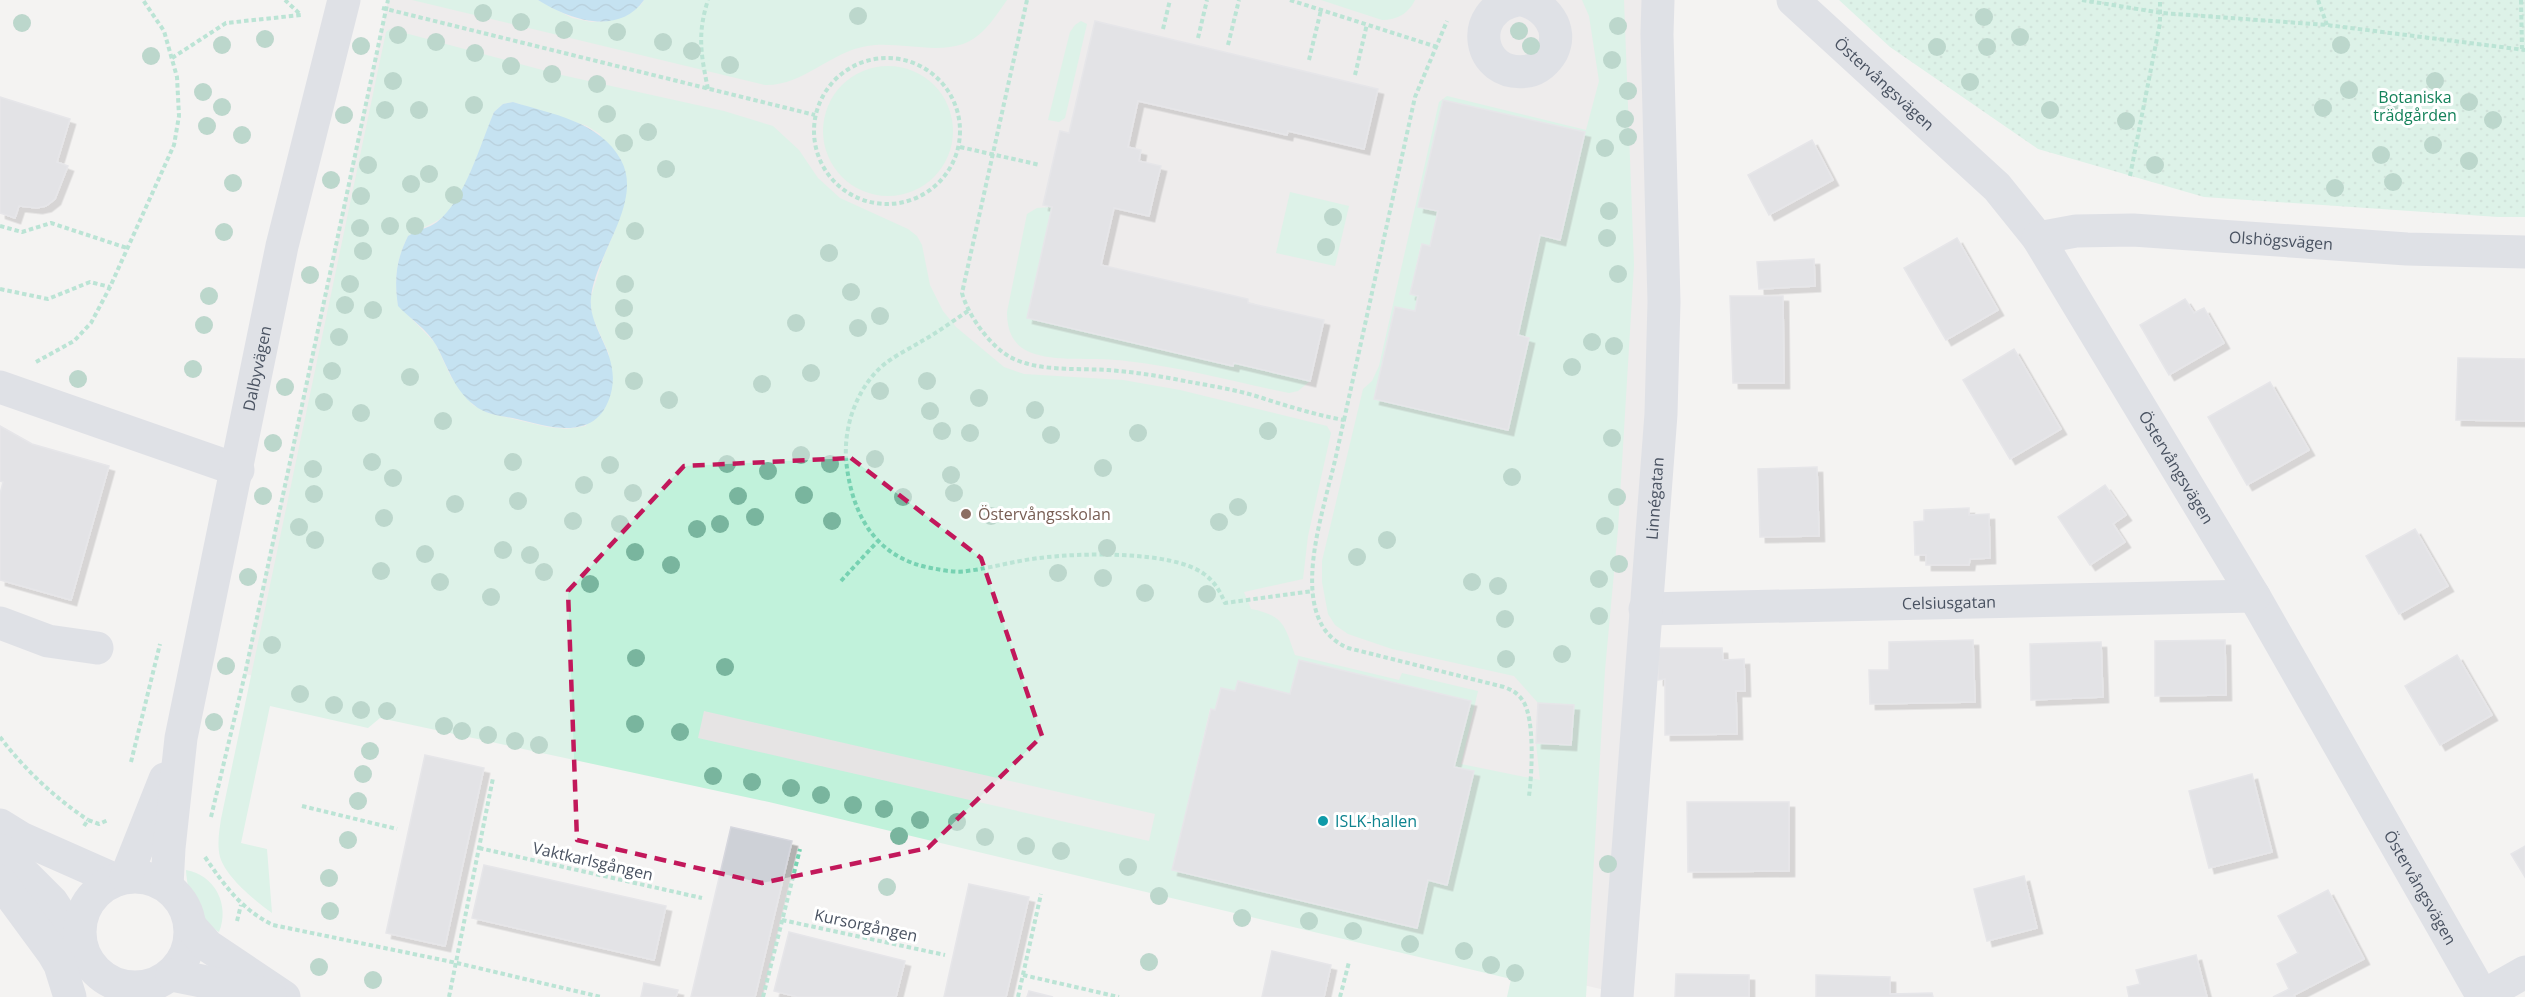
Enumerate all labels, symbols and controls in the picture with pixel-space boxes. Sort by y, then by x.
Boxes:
street label: Östervångsvägen [1830,32,1939,135]
park label: Botaniska trädgården [2373,86,2457,126]
street label: Olshögsvägen [2228,226,2334,255]
street label: Dalbyvägen [237,324,276,413]
street label: Östervångsvägen [2134,407,2219,528]
street label: Linnégatan [1641,456,1669,541]
place label: Östervångsskolan [978,503,1111,525]
marker: Östervångsskolan [959,507,973,521]
street label: Celsiusgatan [1902,591,1996,615]
place label: ISLK-hallen [1335,810,1417,832]
marker: ISLK-hallen [1316,814,1330,828]
street label: Östervångsvägen [2379,826,2462,949]
street label: Vaktkarlsgången [531,836,655,886]
street label: Kursorgången [812,903,920,947]

